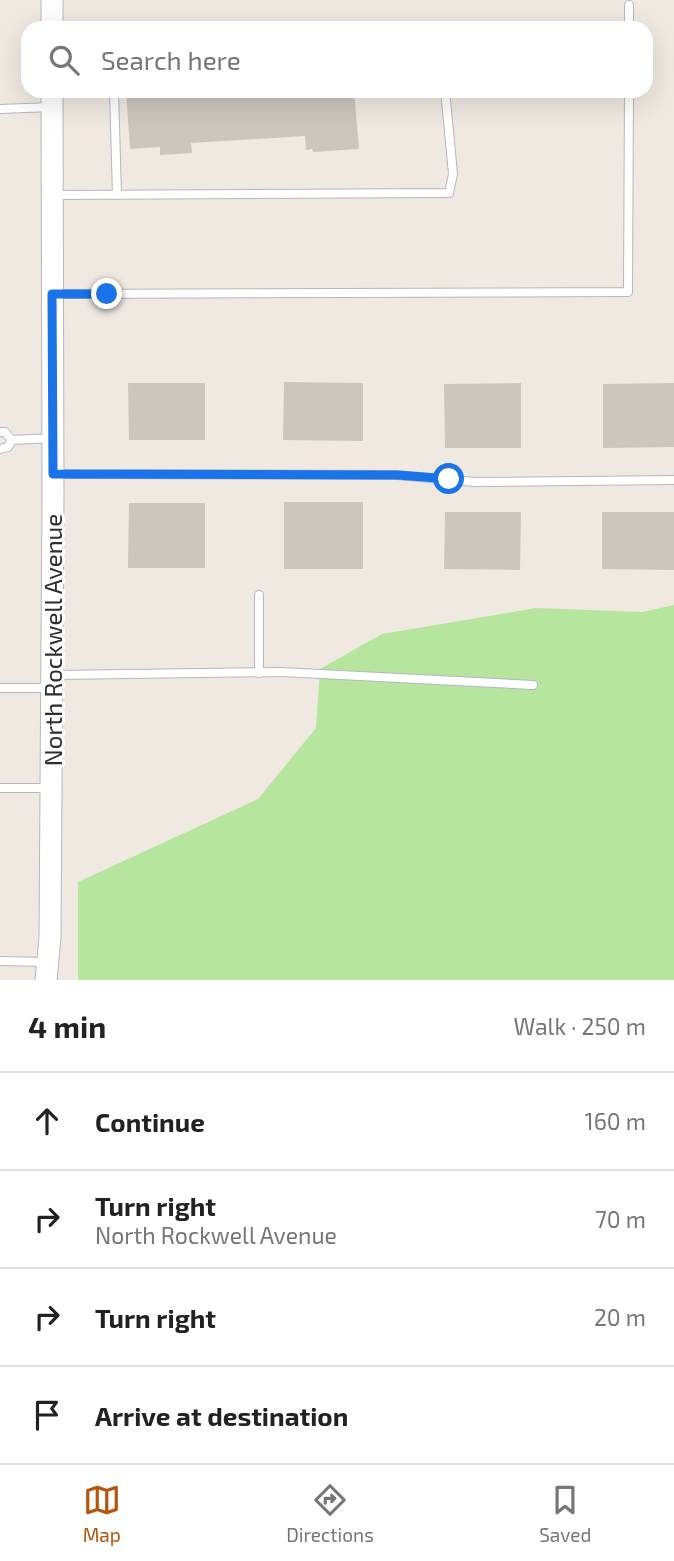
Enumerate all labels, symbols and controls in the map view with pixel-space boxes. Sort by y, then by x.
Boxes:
search box [21,21,653,98]
icon: search [45,41,83,79]
text: Search here [101,44,241,75]
route end [91,278,122,309]
route start [433,463,464,494]
street label: North Rockwell Avenue [38,514,67,766]
text: 4 min [28,1008,106,1044]
text: Walk · 250 m [513,1012,646,1040]
icon: ahead [28,1102,66,1140]
text: Continue [95,1106,205,1137]
text: 160 m [585,1107,646,1135]
text: Turn right [95,1190,216,1221]
icon: right [28,1200,66,1238]
text: 70 m [595,1205,646,1233]
text: North Rockwell Avenue [95,1221,337,1249]
icon: right [28,1298,66,1336]
text: Turn right [95,1302,216,1333]
text: 20 m [594,1303,646,1331]
icon: arrive [28,1396,66,1434]
text: Arrive at destination [95,1400,348,1431]
tab: Map [83,1481,121,1546]
tab: Directions [286,1481,374,1546]
tab: Saved [539,1481,591,1546]

